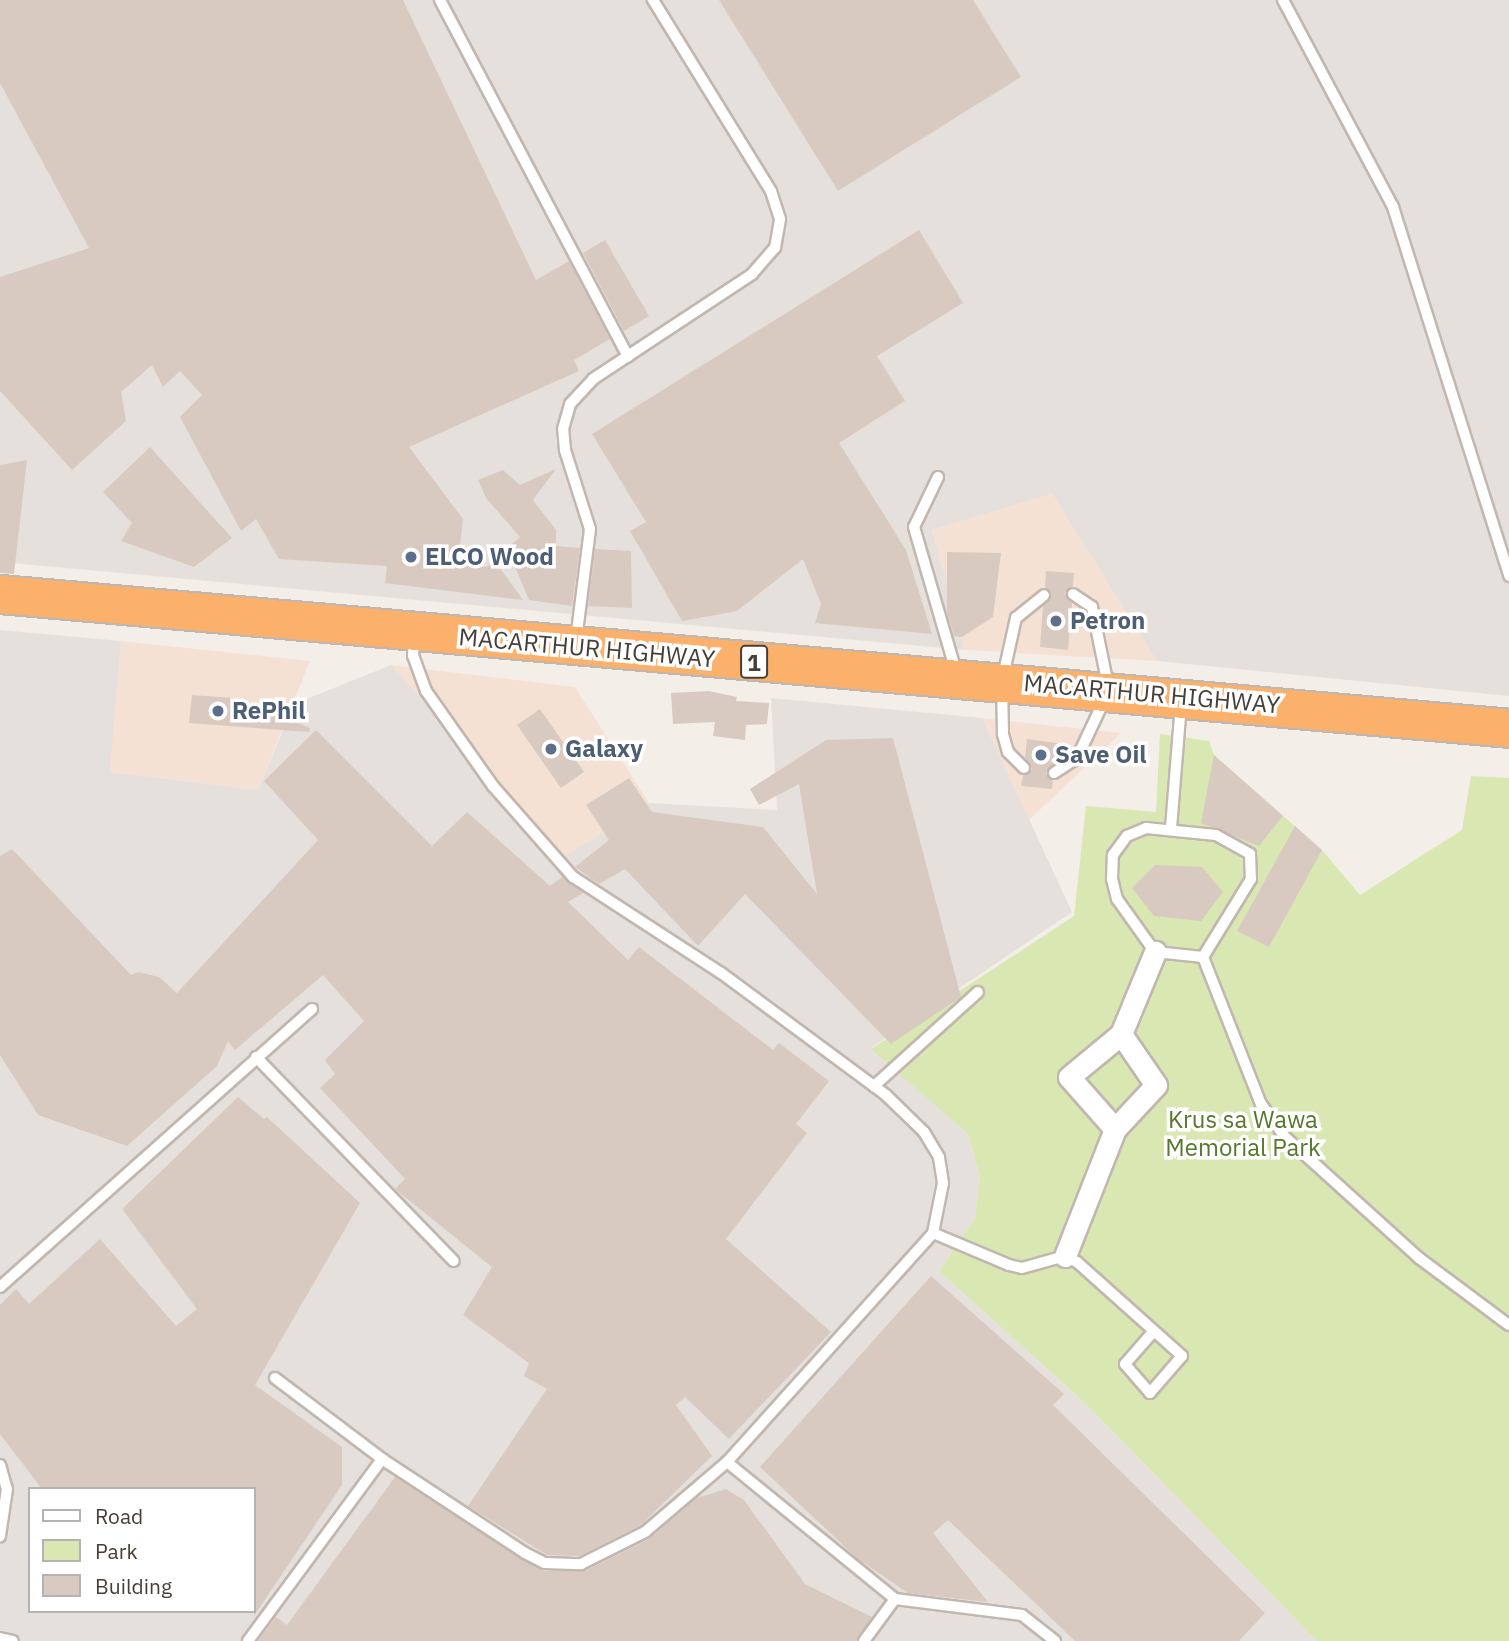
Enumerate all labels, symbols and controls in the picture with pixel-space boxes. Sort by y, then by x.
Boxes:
place label: ELCO Wood [425,543,554,571]
marker: ELCO Wood [403,549,419,565]
place label: Petron [1070,607,1145,635]
marker: Petron [1048,613,1064,629]
street label: MACARTHUR HIGHWAY [458,622,716,674]
road number: 1 [740,642,768,682]
street label: MACARTHUR HIGHWAY [1023,668,1281,720]
place label: RePhil [232,697,305,725]
marker: RePhil [210,703,226,719]
place label: Galaxy [565,735,643,763]
marker: Galaxy [543,741,559,757]
place label: Save Oil [1055,741,1147,769]
marker: Save Oil [1033,747,1049,763]
park label: Krus sa Wawa Memorial Park [1165,1106,1321,1162]
legend [28,1487,256,1613]
text: Road [95,1502,143,1530]
text: Park [95,1537,138,1565]
text: Building [95,1572,172,1600]

